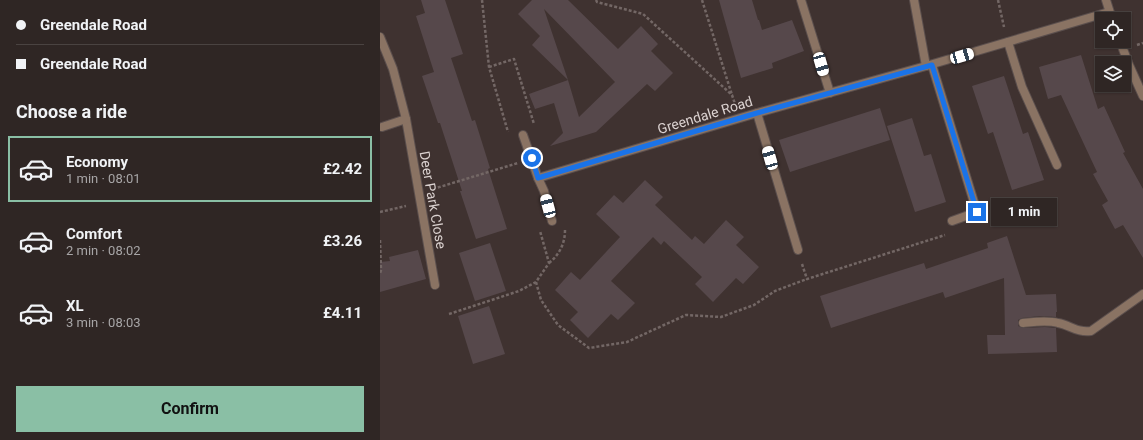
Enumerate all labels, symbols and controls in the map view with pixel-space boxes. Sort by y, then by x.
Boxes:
map controls [1095,12,1131,92]
button: locate [1095,12,1131,48]
text: Greendale Road [40,16,147,34]
car [949,47,975,65]
car [812,51,830,77]
text: Greendale Road [40,55,147,73]
button: layers [1095,56,1131,92]
street label: Greendale Road [655,93,755,137]
text: Choose a ride [16,101,127,122]
car [761,145,779,171]
route start [523,149,541,167]
street label: Deer Park Close [417,150,449,250]
icon: car [18,151,54,187]
text: Economy [66,153,128,171]
text: £2.42 [323,160,362,178]
text: 1 min · 08:01 [66,171,141,186]
car [539,193,557,219]
callout: 1 min [991,198,1057,226]
route end [968,203,986,221]
text: 1 min [1008,204,1040,219]
icon: car [18,223,54,259]
text: Comfort [66,225,122,243]
text: £3.26 [323,232,362,250]
text: 2 min · 08:02 [66,243,141,258]
icon: car [18,295,54,331]
text: XL [66,297,84,315]
text: £4.11 [323,304,362,322]
text: 3 min · 08:03 [66,315,141,330]
button: Confirm [16,386,364,432]

